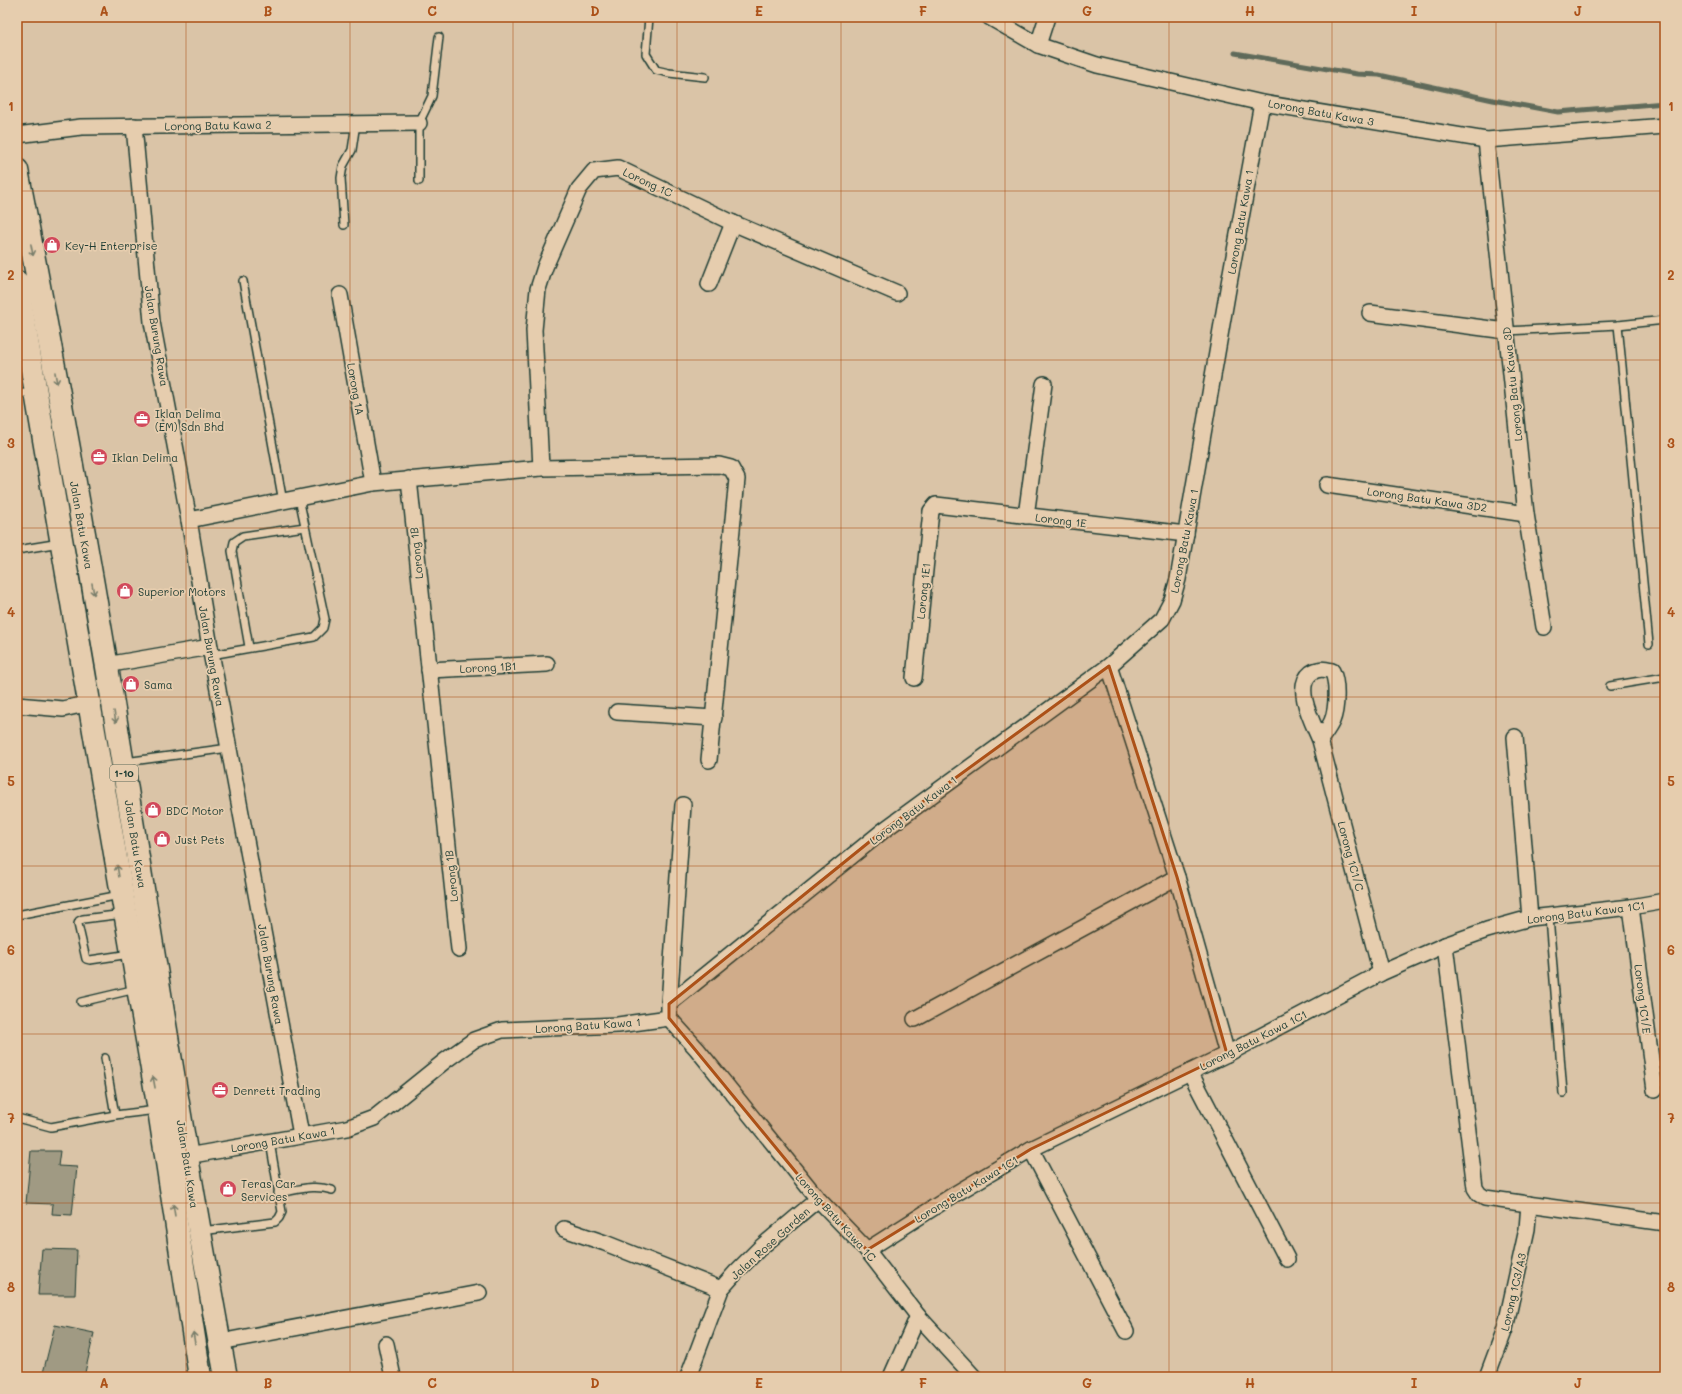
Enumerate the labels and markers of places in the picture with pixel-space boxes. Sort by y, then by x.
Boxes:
shop icon: Key-H Enterprise [42,235,62,255]
place label: Key-H Enterprise [65,238,158,253]
place label: Iklan Delima (EM) Sdn Bhd [155,406,224,434]
office icon: Iklan Delima (EM) Sdn Bhd [132,409,152,429]
office icon: Iklan Delima [89,447,109,467]
place label: Iklan Delima [112,450,178,465]
shop icon: Superior Motors [115,581,135,601]
place label: Superior Motors [138,584,226,599]
shop icon: Sama [121,674,141,694]
place label: Sama [144,677,173,692]
shop icon: BDC Motor [143,800,163,820]
place label: BDC Motor [166,803,224,818]
shop icon: Just Pets [152,829,172,849]
place label: Just Pets [175,832,224,847]
office icon: Denrett Trading [210,1080,230,1100]
place label: Denrett Trading [233,1083,320,1098]
place label: Teras Car Services [241,1176,295,1204]
shop icon: Teras Car Services [218,1179,238,1199]

